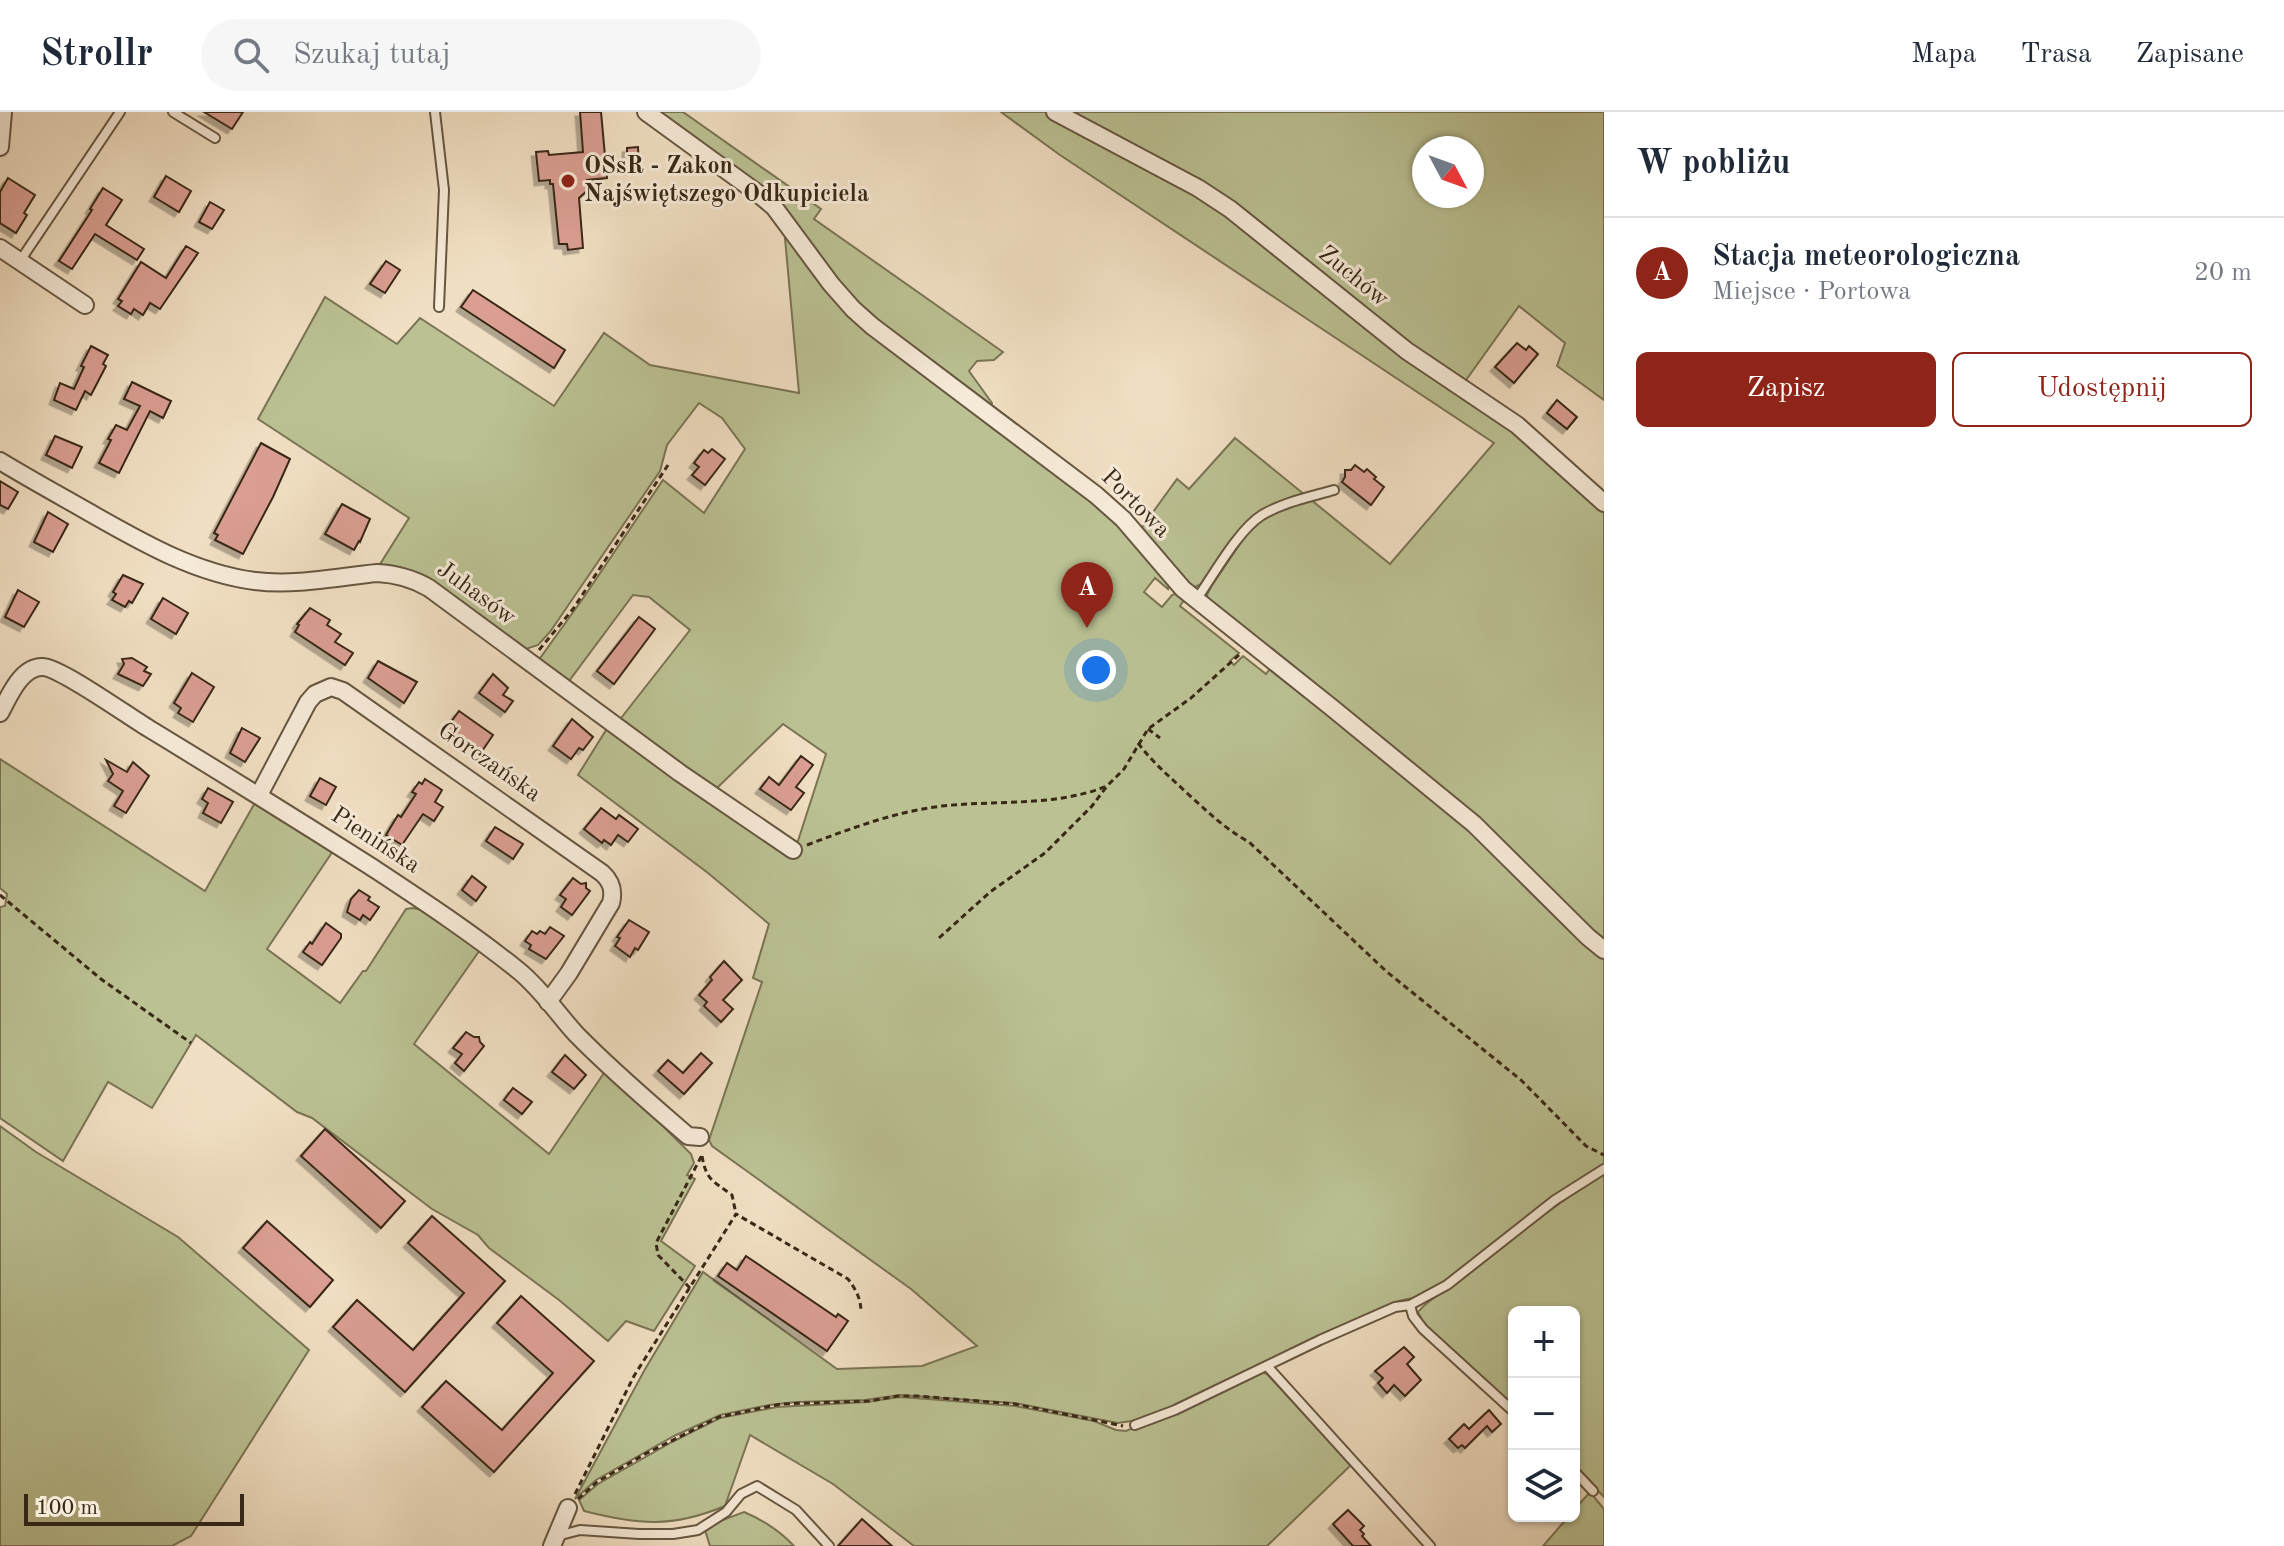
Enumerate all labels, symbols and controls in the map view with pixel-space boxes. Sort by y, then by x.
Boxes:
search box [201,19,761,91]
icon: search [229,33,273,77]
text: Strollr [40,36,153,74]
text: Szukaj tutaj [293,40,451,70]
text: Mapa [1911,41,1977,69]
text: Trasa [2021,41,2092,69]
text: Zapisane [2136,41,2244,69]
north arrow [1412,136,1484,208]
text: W pobliżu [1636,147,1791,181]
place label: OSsR - Zakon Najświętszego Odkupiciela [584,155,869,207]
marker: OSsR - Zakon Najświętszego Odkupiciela [559,172,577,190]
street label: Zuchów [1314,242,1393,312]
text: Stacja meteorologiczna [1712,242,2020,272]
text: A [1652,260,1672,286]
text: 20 m [2194,260,2252,286]
text: Miejsce · Portowa [1712,279,1911,305]
button: Zapisz [1636,352,1936,427]
button: Udostępnij [1952,352,2252,427]
street label: Portowa [1096,465,1174,543]
street label: Juhasów [432,557,520,631]
pin: A [1061,562,1113,628]
your location [1076,650,1116,690]
street label: Gorczańska [433,719,545,807]
street label: Pienińska [326,803,424,879]
map controls [1508,1306,1580,1522]
button: + [1508,1306,1580,1378]
button: − [1508,1378,1580,1450]
button: layers [1508,1450,1580,1522]
scale bar [24,1490,244,1526]
text: 100 m [36,1497,98,1519]

